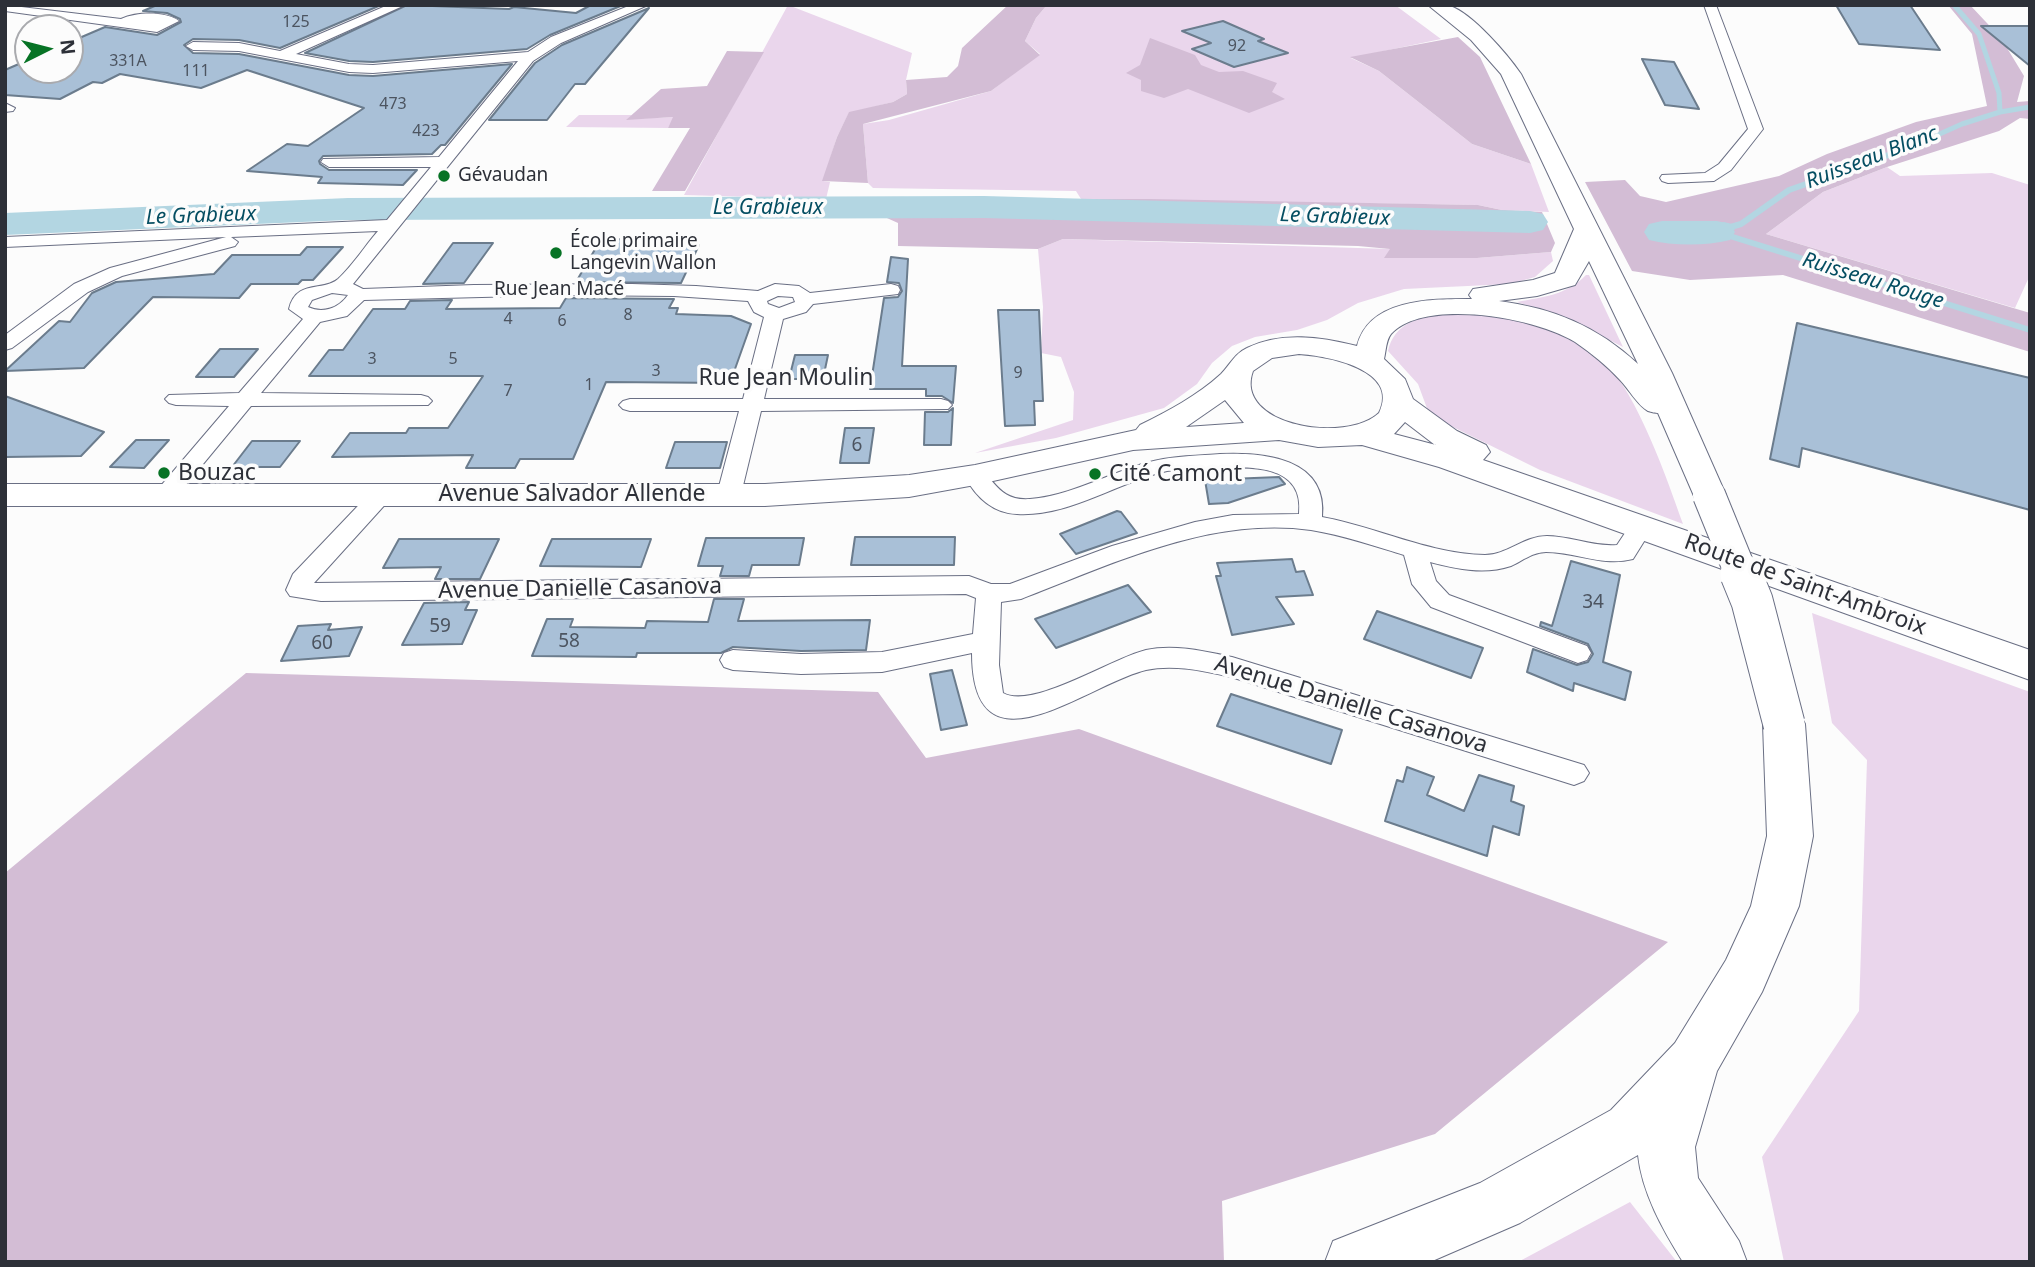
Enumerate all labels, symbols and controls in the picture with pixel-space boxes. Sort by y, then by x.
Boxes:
house number: 125 [282,12,310,32]
north arrow [14,14,84,84]
house number: 92 [1228,36,1246,56]
text: N [54,38,82,56]
house number: 331A [109,51,147,71]
house number: 111 [182,61,210,81]
house number: 473 [379,94,407,114]
house number: 423 [412,121,440,141]
water label: Ruisseau Blanc [1802,121,1942,195]
place label: Gévaudan [458,165,548,187]
marker: Gévaudan [436,168,452,184]
water label: Le Grabieux [713,195,823,221]
water label: Le Grabieux [145,201,257,231]
water label: Le Grabieux [1279,202,1391,232]
place label: École primaire Langevin Wallon [570,231,717,275]
marker: École primaire Langevin Wallon [548,245,564,261]
water label: Ruisseau Rouge [1799,248,1947,314]
street label: Rue Jean Macé [494,279,624,301]
house number: 8 [623,305,633,325]
house number: 4 [503,309,513,329]
house number: 6 [557,311,567,331]
house number: 3 [367,349,377,369]
house number: 5 [448,349,458,369]
house number: 3 [651,361,661,381]
house number: 9 [1013,363,1023,383]
street label: Rue Jean Moulin [699,364,873,392]
house number: 1 [584,375,594,395]
house number: 7 [503,381,513,401]
house number: 6 [852,435,862,457]
place label: Bouzac [178,459,256,487]
place label: Cité Camont [1109,460,1242,488]
marker: Bouzac [156,465,172,481]
marker: Cité Camont [1087,466,1103,482]
street label: Avenue Salvador Allende [438,480,706,508]
street label: Route de Saint-Ambroix [1680,528,1930,642]
street label: Avenue Danielle Casanova [438,573,722,605]
house number: 34 [1582,592,1604,614]
house number: 59 [429,616,451,638]
house number: 58 [558,631,580,653]
house number: 60 [311,633,333,655]
street label: Avenue Danielle Casanova [1211,650,1491,760]

